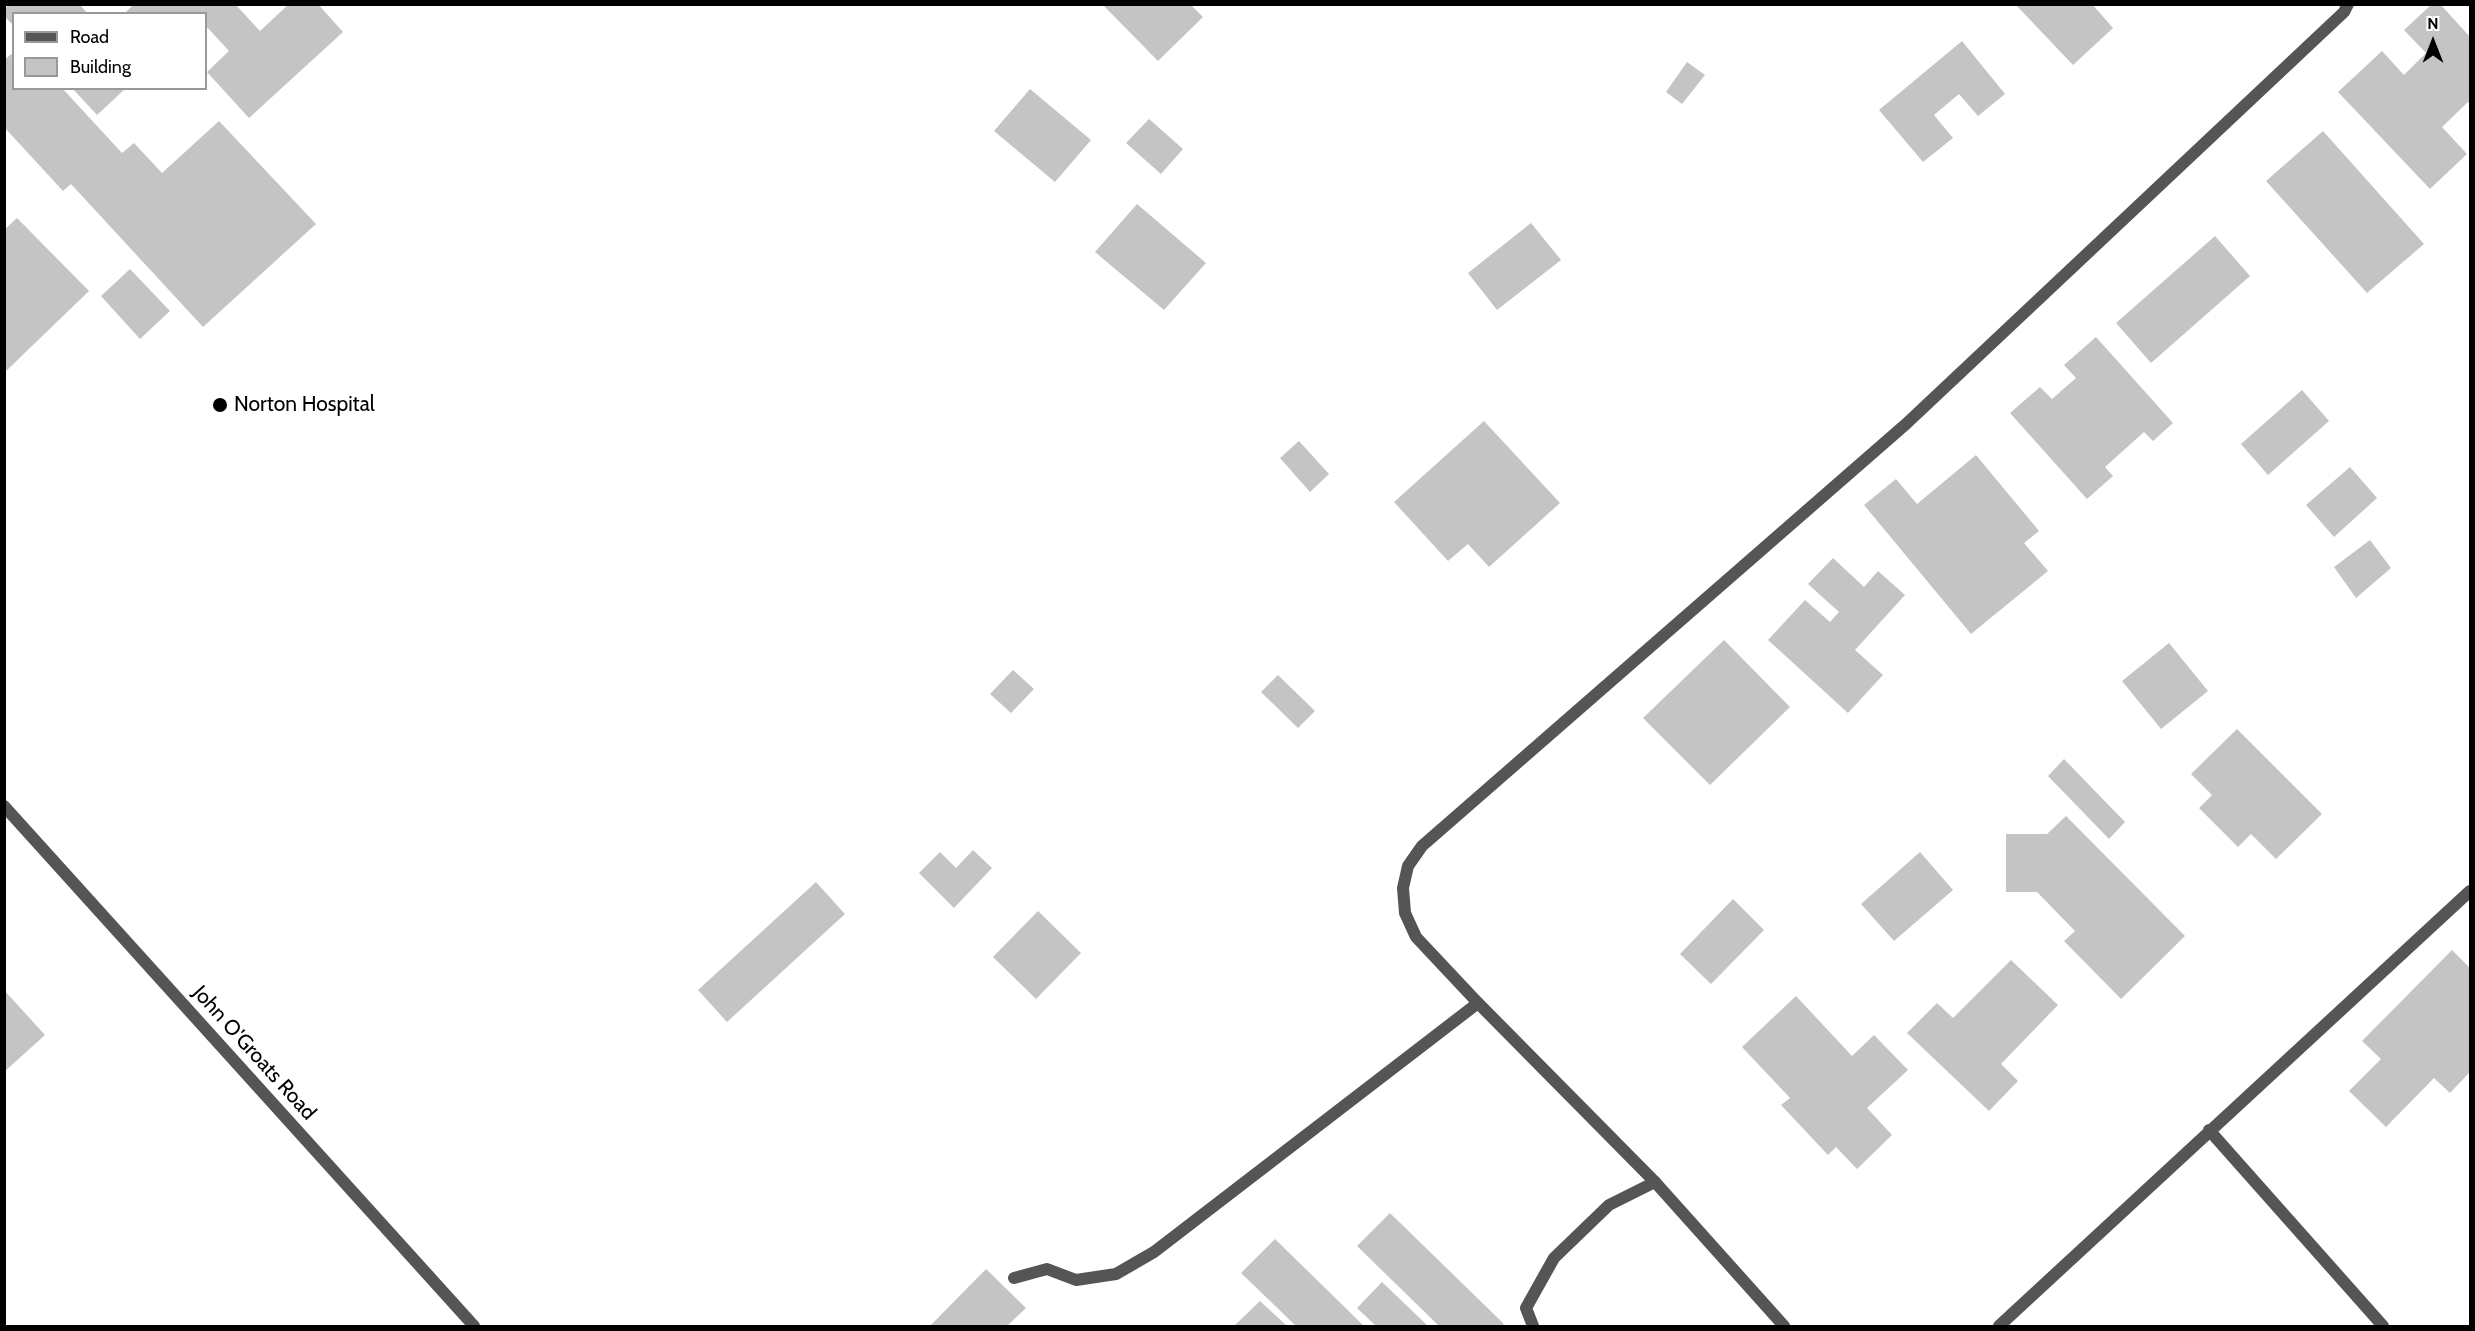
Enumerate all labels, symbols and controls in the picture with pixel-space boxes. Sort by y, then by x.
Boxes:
legend [12,12,207,90]
north arrow [2403,12,2463,72]
text: N [2427,14,2439,33]
text: Road [70,26,109,48]
text: Building [70,56,131,78]
place label: Norton Hospital [234,392,375,418]
marker: Norton Hospital [211,396,229,414]
street label: John O'Groats Road [187,981,321,1125]

